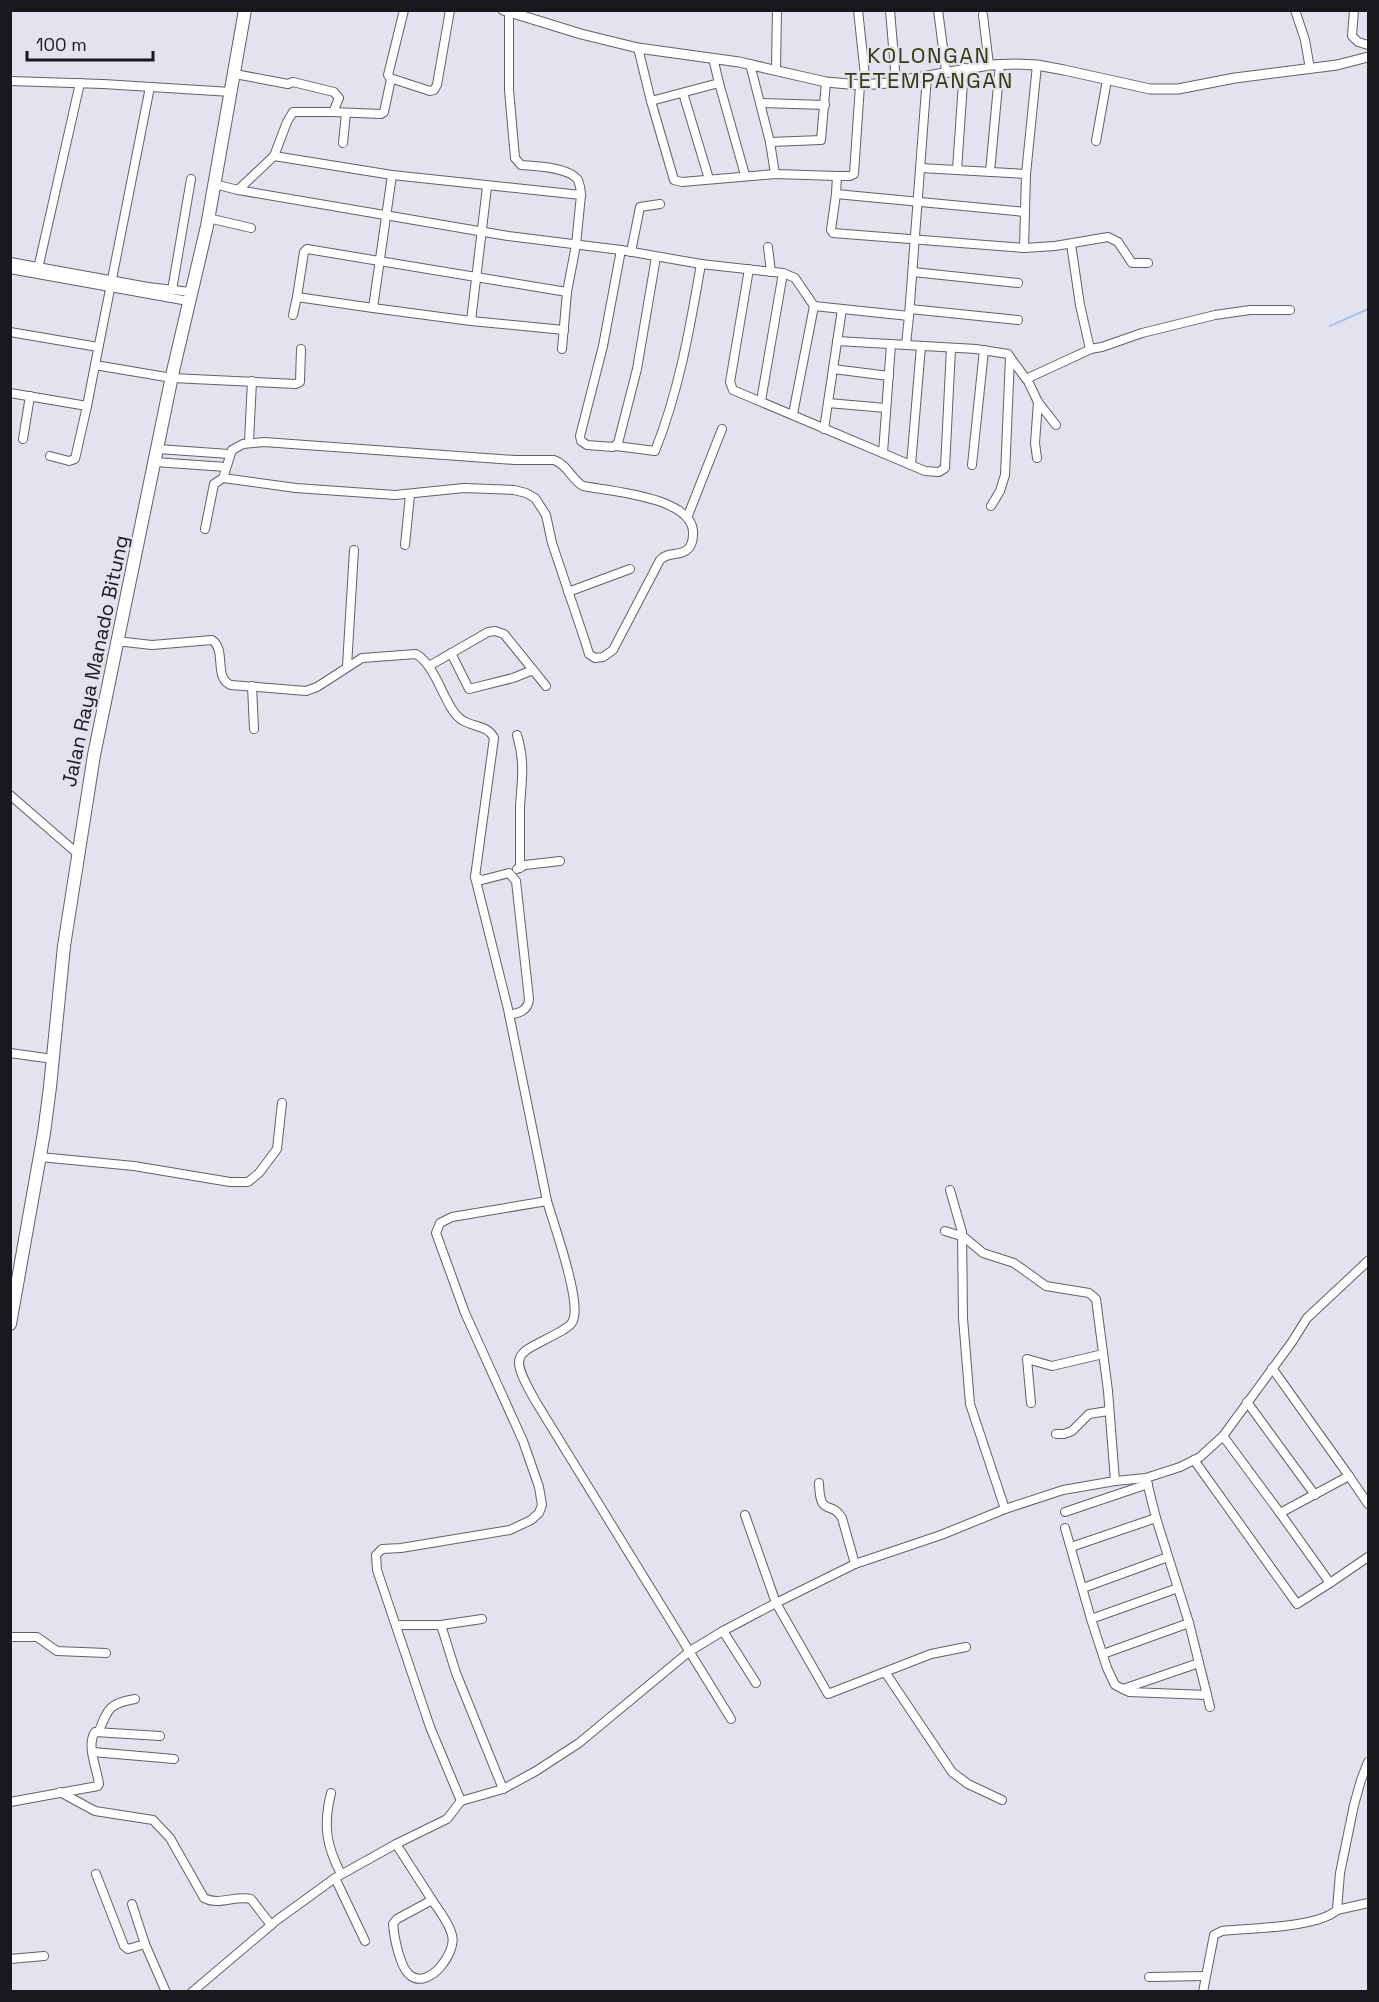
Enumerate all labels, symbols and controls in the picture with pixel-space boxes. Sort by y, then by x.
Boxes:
scale bar [27,24,153,62]
text: 100 m [36,33,87,56]
district label: KOLONGAN TETEMPANGAN [844,41,1014,94]
street label: Jalan Raya Manado Bitung [56,533,134,789]

